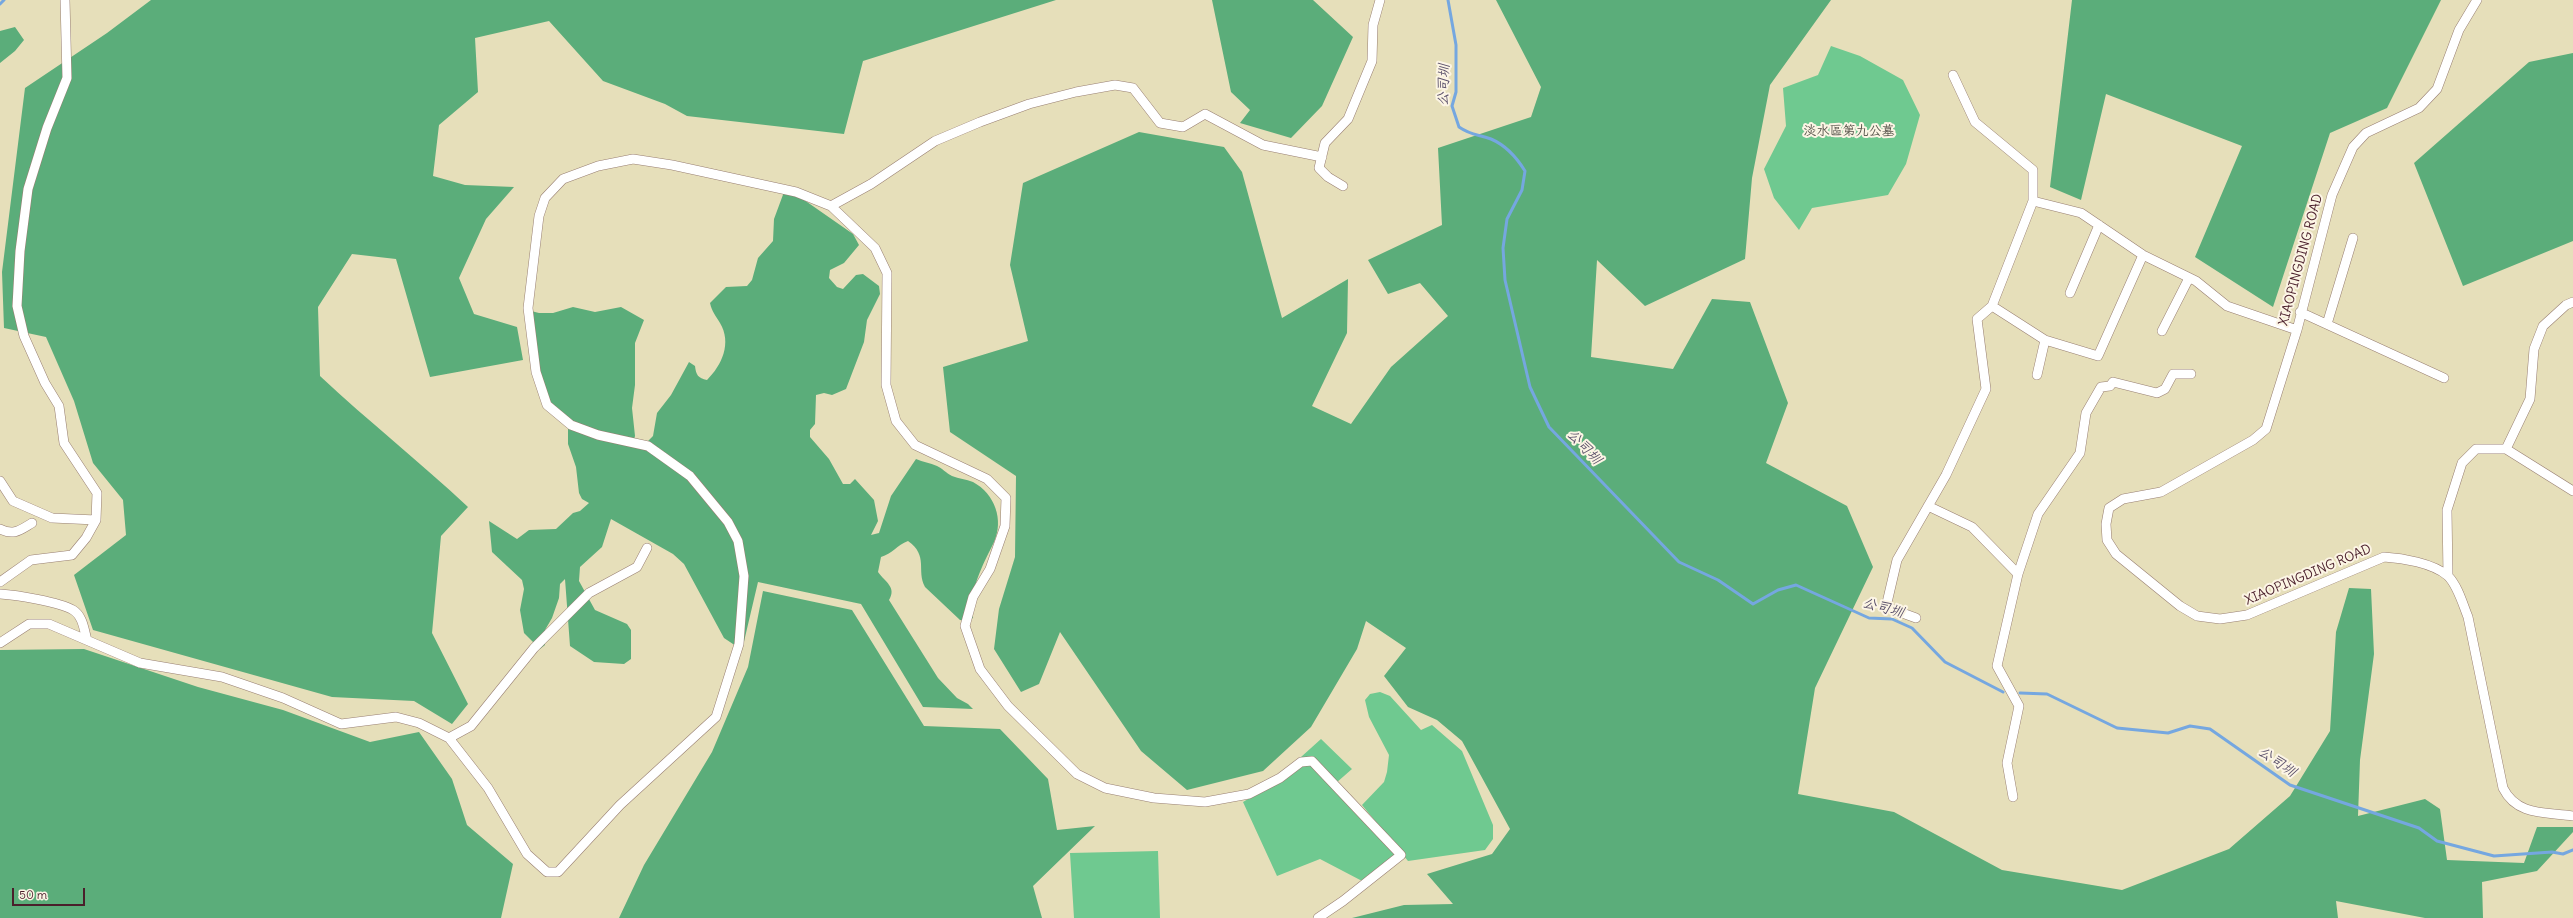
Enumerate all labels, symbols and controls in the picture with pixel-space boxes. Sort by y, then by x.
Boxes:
water label: 公司圳 [1435,64,1453,106]
park label: 淡水區第九公墓 [1804,123,1894,139]
street label: XIAOPINGDING ROAD [2276,192,2326,328]
water label: 公司圳 [1563,426,1605,468]
street label: XIAOPINGDING ROAD [2242,541,2374,609]
water label: 公司圳 [1861,594,1905,622]
water label: 公司圳 [2255,743,2299,781]
scale bar [14,880,87,906]
text: 50 m [19,887,47,902]

